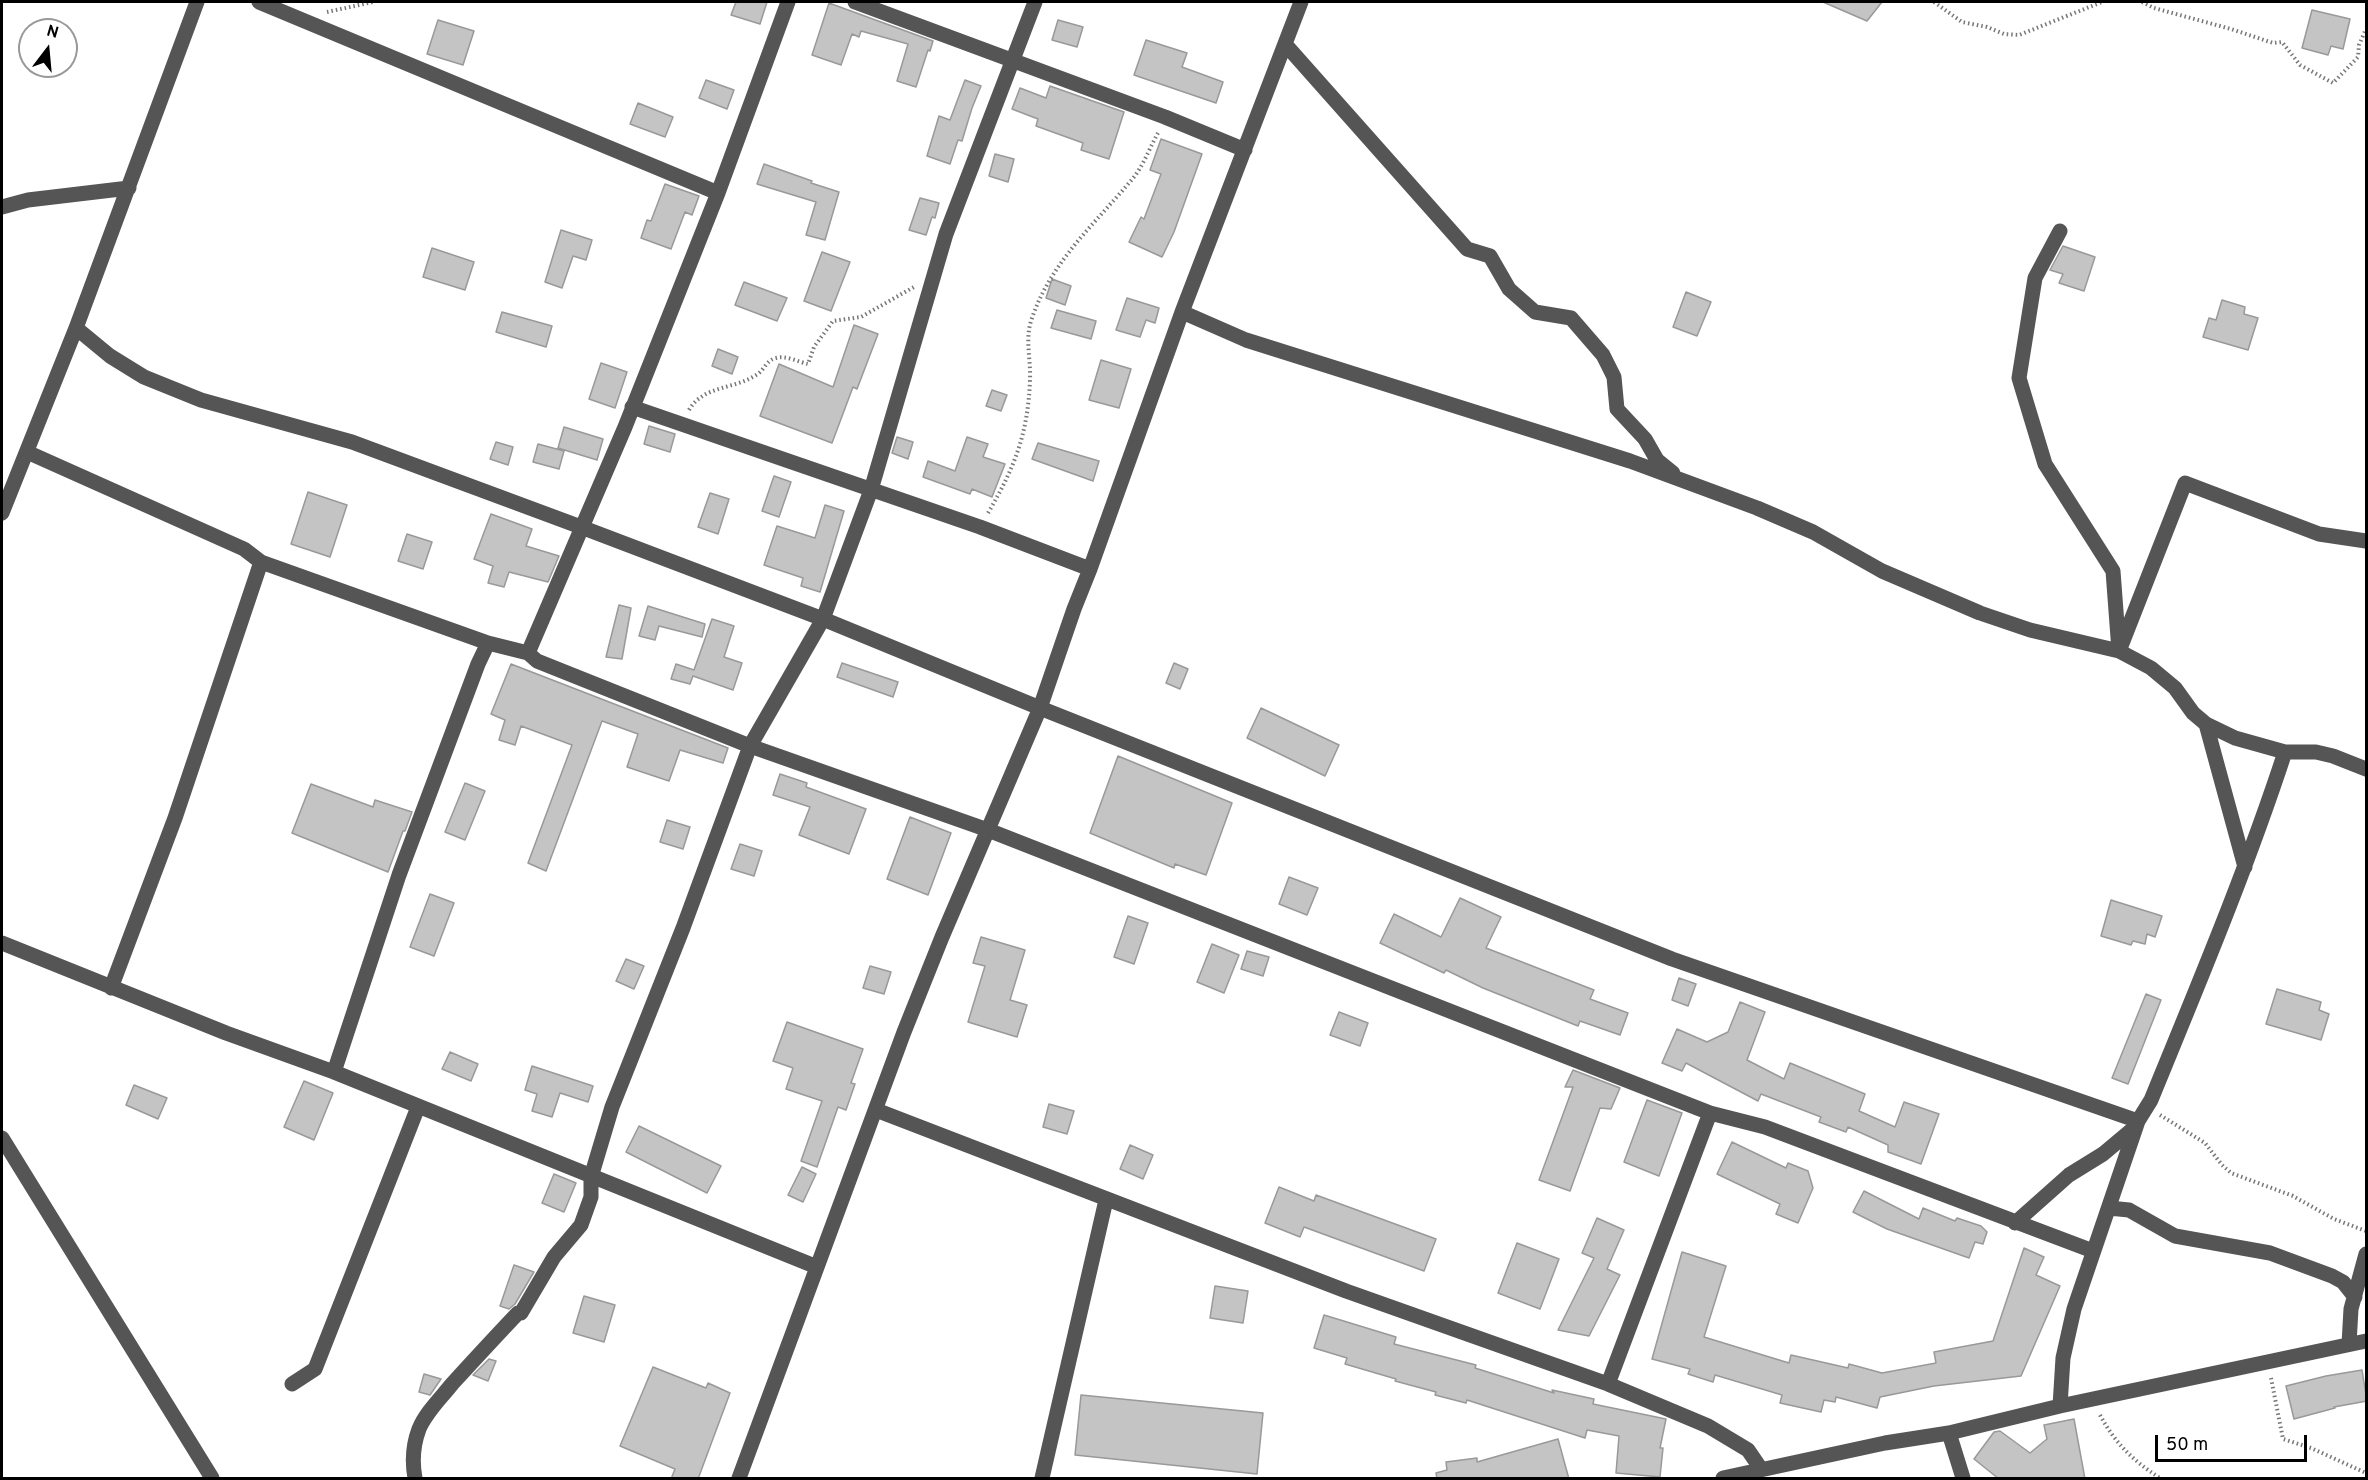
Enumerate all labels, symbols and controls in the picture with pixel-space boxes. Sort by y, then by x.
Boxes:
north arrow [18,18,78,78]
text: N [44,21,61,44]
scale bar [2158,1423,2310,1461]
text: 50 m [2166,1434,2208,1457]

